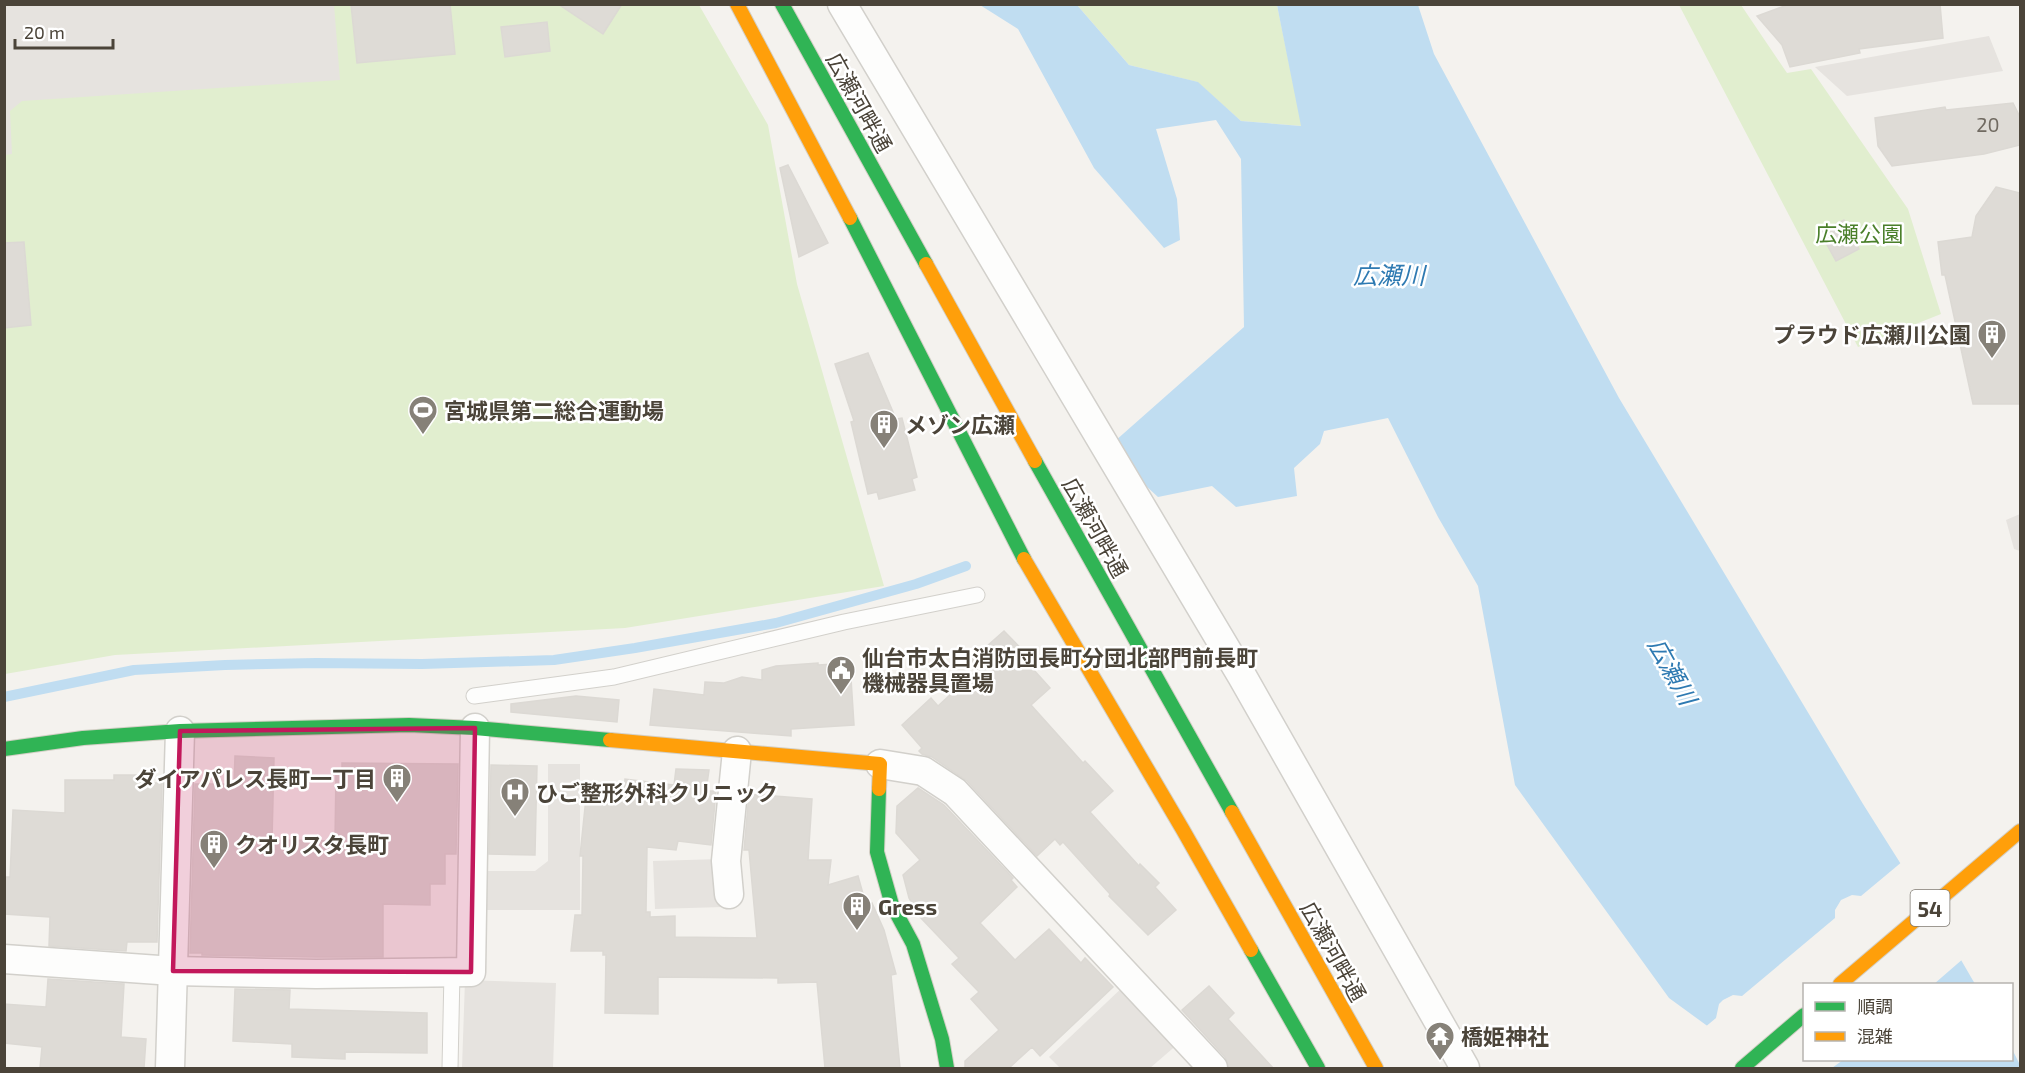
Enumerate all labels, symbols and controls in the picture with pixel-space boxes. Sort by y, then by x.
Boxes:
scale bar [15,12,112,50]
text: 20 m [24,21,65,43]
street label: 広瀬河畔通 [822,48,898,156]
house number: 20 [1976,112,2000,136]
park label: 広瀬公園 [1815,220,1903,246]
water label: 広瀬川 [1353,260,1428,289]
building icon: プラウド広瀬川公園 [1976,318,2008,360]
place label: プラウド広瀬川公園 [1773,321,1971,347]
sports icon: 宮城県第二総合運動場 [407,394,439,436]
place label: 宮城県第二総合運動場 [444,397,664,423]
building icon: メゾン広瀬 [868,408,900,450]
place label: メゾン広瀬 [905,411,1015,437]
street label: 広瀬河畔通 [1058,473,1134,581]
water label: 広瀬川 [1643,632,1705,712]
place label: 仙台市太白消防団長町分団北部門前長町 機械器具置場 [862,644,1258,695]
public building icon: 仙台市太白消防団長町分団北部門前長町 機械器具置場 [825,654,857,696]
building icon: ダイアパレス長町一丁目 [381,762,413,804]
place label: ダイアパレス長町一丁目 [134,765,376,791]
hospital icon: ひご整形外科クリニック [499,776,531,818]
place label: ひご整形外科クリニック [536,779,778,805]
building icon: クオリスタ長町 [198,828,230,870]
place label: クオリスタ長町 [235,831,389,857]
building icon: Gress [841,890,873,932]
road number: 54 [1910,890,1950,926]
place label: Gress [878,893,937,919]
street label: 広瀬河畔通 [1296,897,1372,1005]
legend [1803,983,2013,1061]
text: 順調 [1857,995,1893,1017]
temple icon: 橋姫神社 [1424,1020,1456,1062]
place label: 橋姫神社 [1461,1023,1549,1049]
text: 混雑 [1857,1025,1893,1047]

